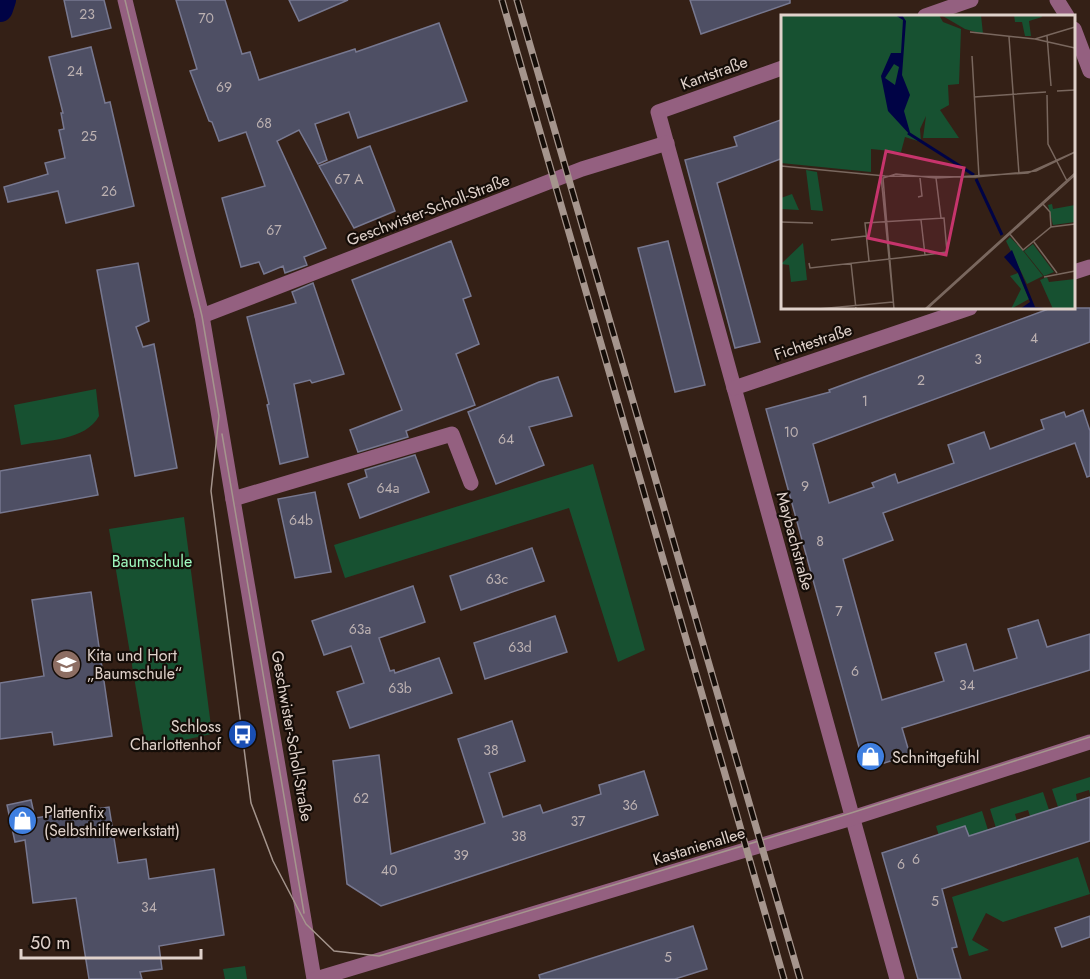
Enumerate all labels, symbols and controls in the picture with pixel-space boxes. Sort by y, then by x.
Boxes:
house number: 23 [79,4,95,24]
house number: 70 [198,8,214,28]
inset map [781,15,1075,309]
street label: Kantstraße [677,50,751,96]
house number: 24 [67,61,83,81]
house number: 69 [216,77,232,97]
house number: 68 [256,113,272,133]
house number: 25 [81,126,97,146]
street label: Geschwister-Scholl-Straße [343,168,513,252]
house number: 67 A [335,169,364,189]
house number: 26 [101,181,117,201]
house number: 67 [266,220,282,240]
street label: Fichtestraße [771,318,855,366]
house number: 4 [1030,328,1038,348]
house number: 3 [974,349,982,369]
house number: 2 [917,370,925,390]
house number: 1 [862,391,868,411]
house number: 10 [784,422,798,442]
house number: 64 [498,429,514,449]
house number: 9 [801,476,809,496]
house number: 64a [377,478,399,498]
street label: Maybachstraße [771,489,819,593]
house number: 64b [289,510,313,530]
house number: 8 [816,531,824,551]
park label: Baumschule [112,550,192,573]
house number: 63c [486,569,508,589]
house number: 7 [835,601,843,621]
house number: 63a [349,619,371,639]
house number: 63d [508,637,532,657]
place label: Kita und Hort „Baumschule“ [87,644,182,685]
school or university icon: Kita und Hort „Baumschule“ [50,648,82,680]
street label: Geschwister-Scholl-Straße [266,649,318,823]
house number: 6 [851,661,859,681]
house number: 34 [959,675,975,695]
house number: 63b [388,678,412,698]
place label: Schloss Charlottenhof [130,715,221,756]
bus stop icon: Schloss Charlottenhof [226,719,258,751]
house number: 38 [483,740,499,760]
shop icon: Schnittgefühl [855,741,887,773]
place label: Schnittgefühl [892,746,979,769]
house number: 62 [353,788,369,808]
house number: 36 [622,795,638,815]
place label: Plattenfix (Selbsthilfewerkstatt) [44,801,180,842]
shop icon: Plattenfix (Selbsthilfewerkstatt) [7,805,39,837]
house number: 37 [571,811,586,831]
street label: Kastanienallee [650,821,748,871]
house number: 38 [511,826,527,846]
house number: 39 [453,845,469,865]
house number: 6 [912,849,920,869]
house number: 6 [897,854,905,874]
house number: 40 [381,860,397,880]
house number: 5 [931,891,939,911]
house number: 34 [141,897,157,917]
scale bar [21,922,201,960]
text: 50 m [30,930,70,956]
house number: 5 [664,947,672,967]

